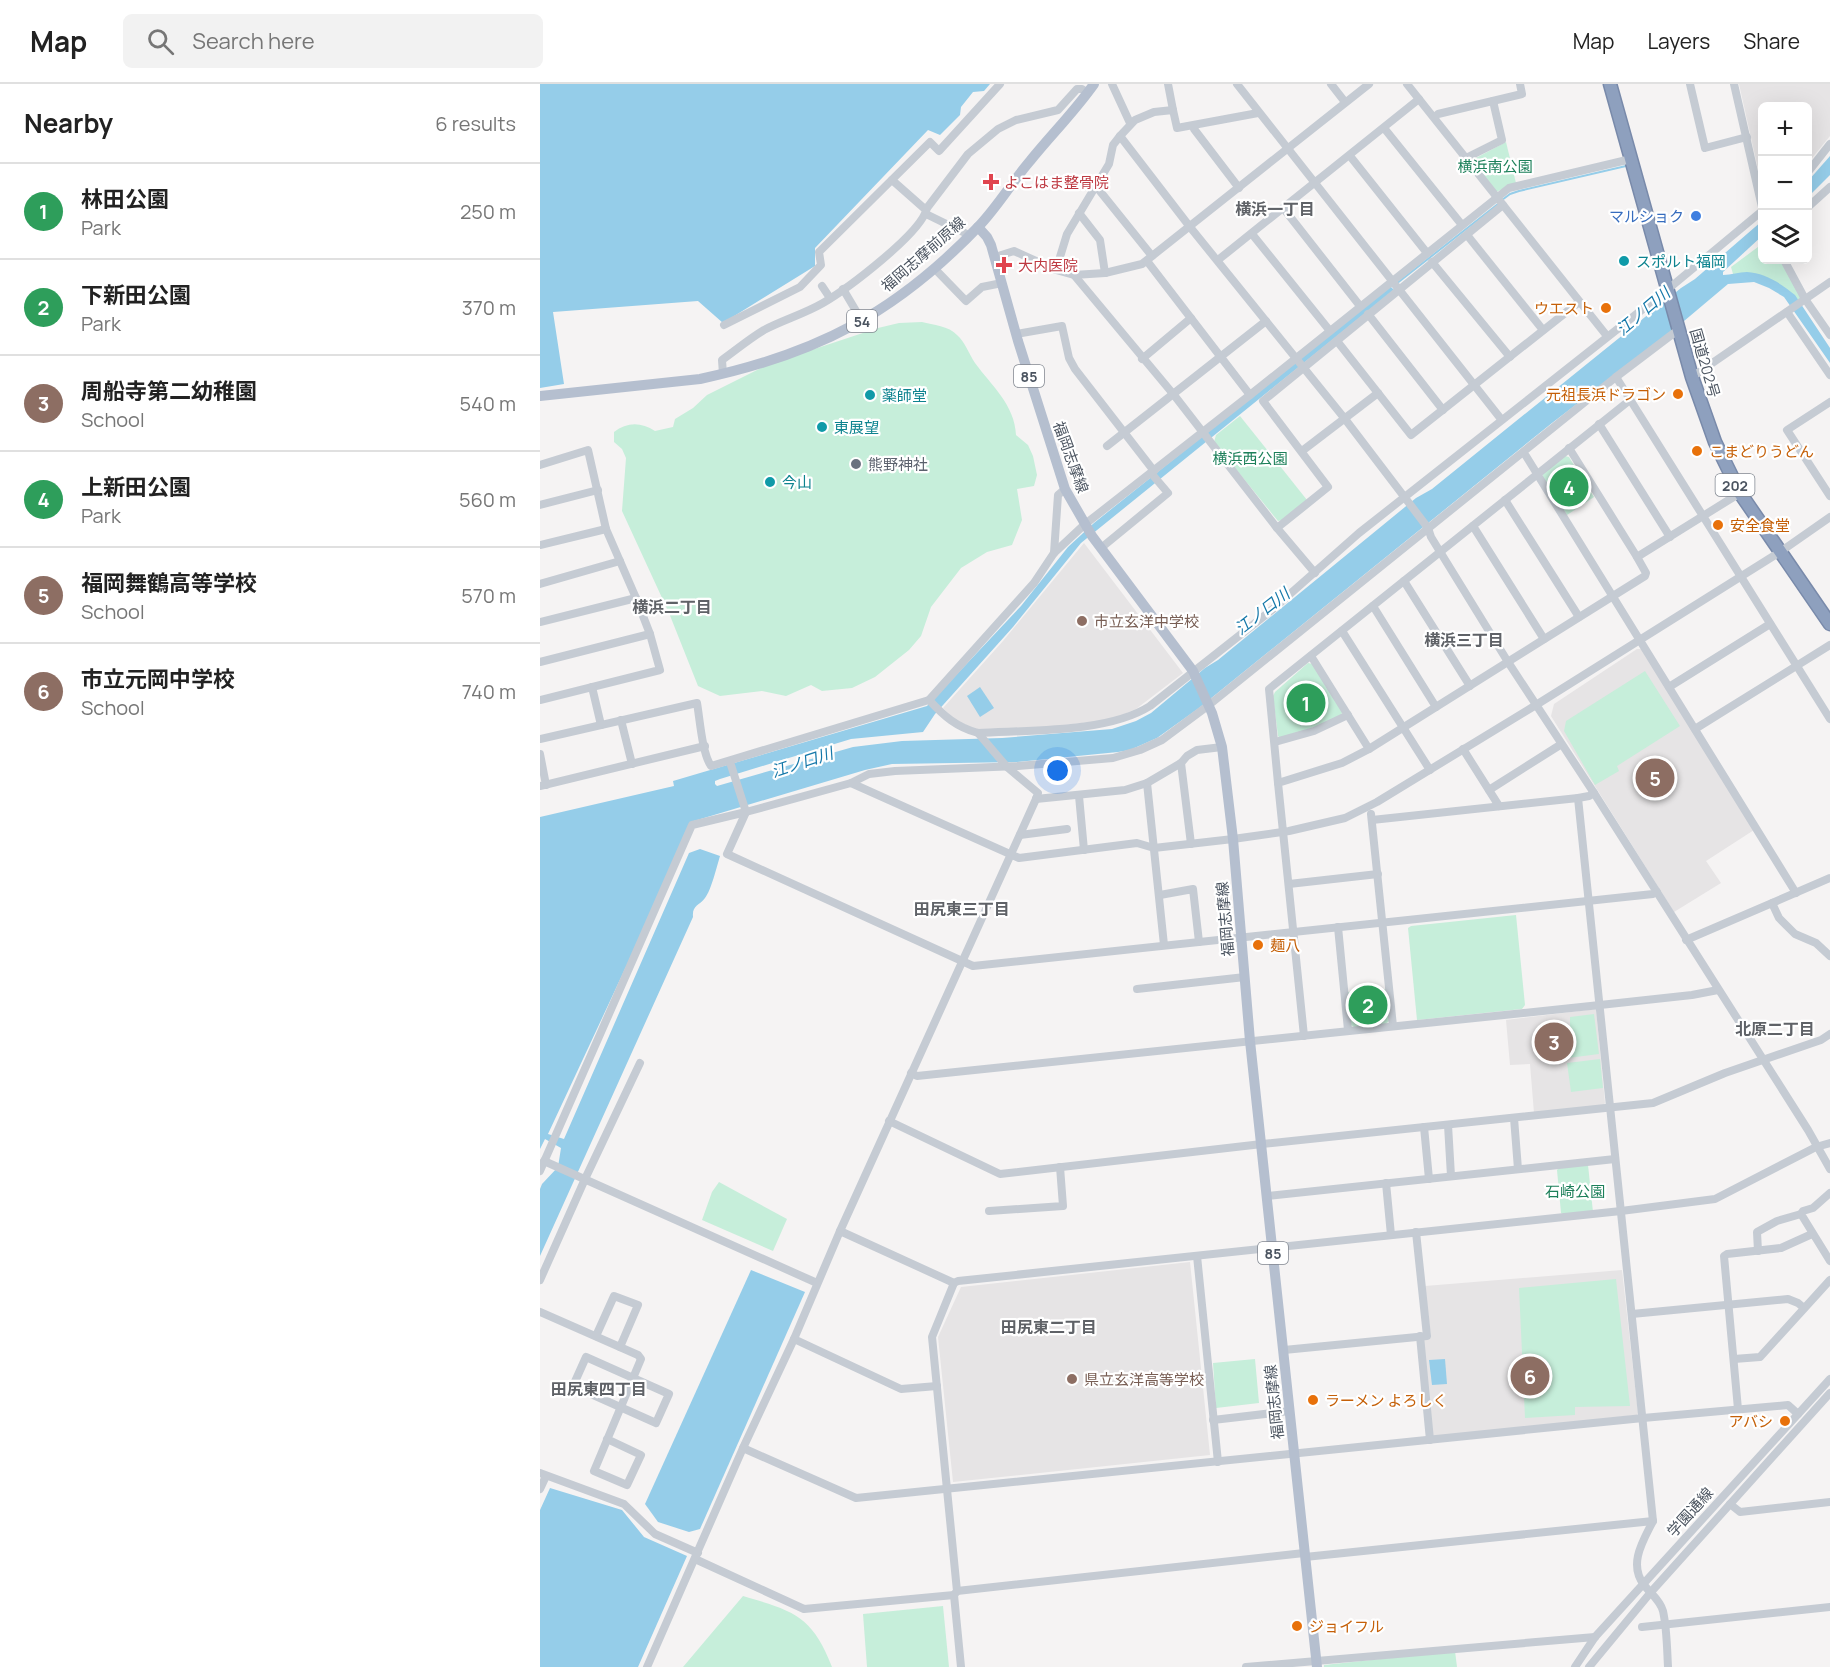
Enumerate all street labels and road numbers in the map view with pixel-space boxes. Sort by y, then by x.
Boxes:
street label: 福岡志摩前原線 [876,212,970,296]
road number: 54 [847,310,877,332]
street label: 国道202号 [1685,326,1725,400]
road number: 85 [1014,365,1044,387]
street label: 福岡志摩線 [1048,418,1094,496]
road number: 202 [1716,474,1754,496]
street label: 福岡志摩線 [1211,881,1239,957]
road number: 85 [1258,1242,1288,1264]
street label: 福岡志摩線 [1260,1364,1288,1440]
street label: 学園通線 [1662,1483,1718,1541]

